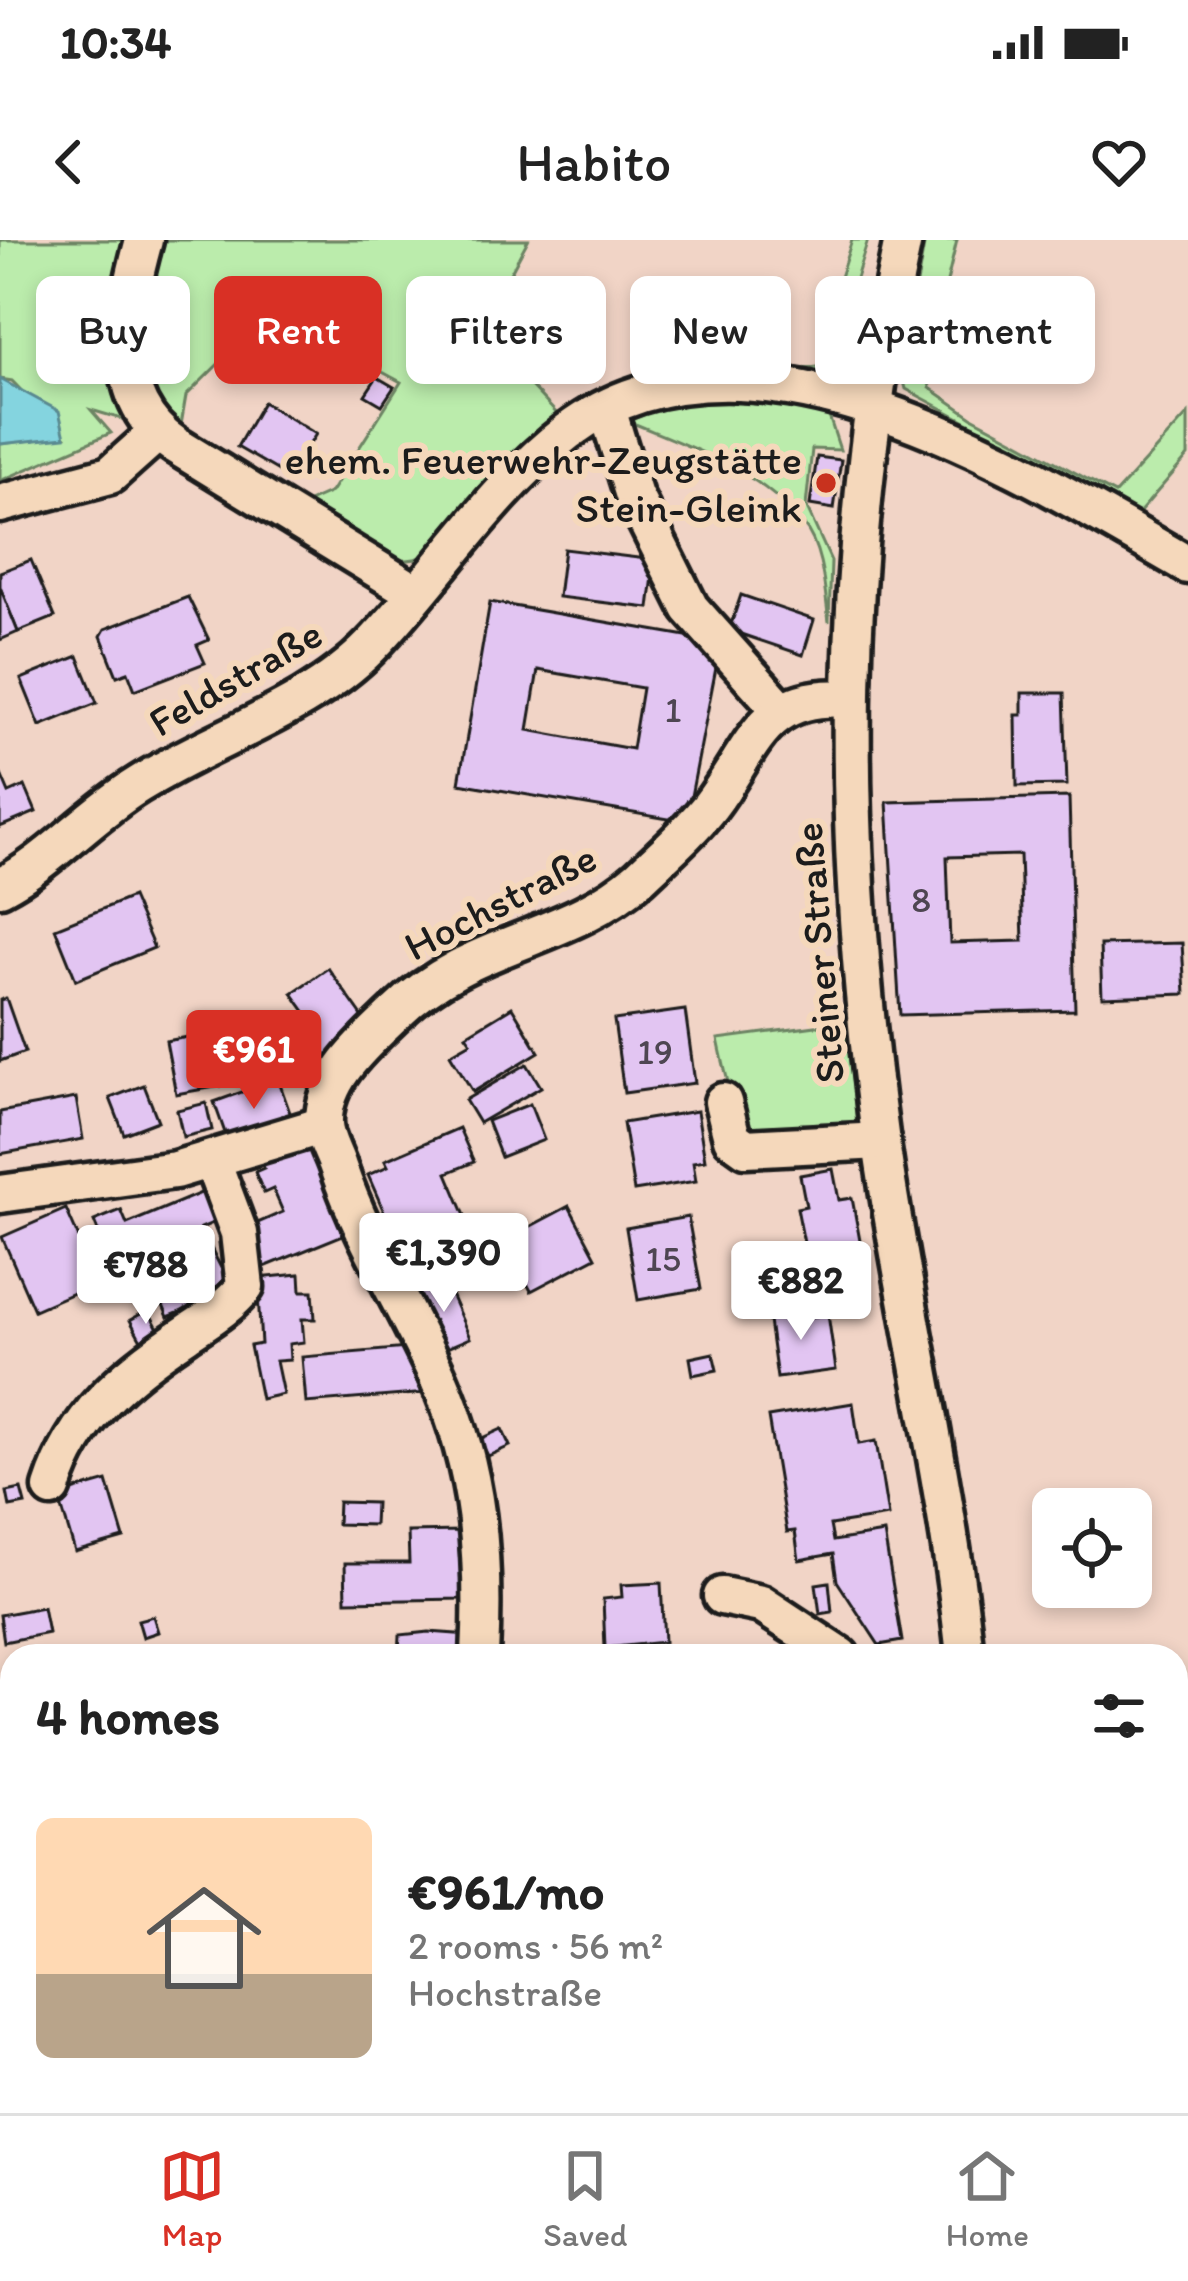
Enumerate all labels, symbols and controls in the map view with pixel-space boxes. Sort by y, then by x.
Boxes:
text: 10:34 [60,15,171,69]
icon: back [36,129,102,195]
icon: heart [1086,129,1152,195]
text: Habito [516,130,672,195]
chip: Buy [36,276,190,384]
chip: Rent [214,276,382,384]
chip: Filters [406,276,606,384]
chip: New [630,276,791,384]
chip: Apartment [815,276,1095,384]
place label: ehem. Feuerwehr-Zeugstätte Stein-Gleink [285,434,802,533]
marker: ehem. Feuerwehr-Zeugstätte Stein-Gleink [813,470,839,496]
street label: Feldstraße [139,607,331,747]
house number: 1 [665,688,681,731]
street label: Steiner Straße [782,820,855,1086]
street label: Hochstraße [396,831,605,972]
house number: 8 [911,878,931,921]
pin: €961 [183,1010,325,1112]
text: €961 [213,1025,295,1072]
house number: 19 [637,1030,673,1073]
pin: €1,390 [346,1213,542,1315]
pin: €788 [75,1225,217,1327]
text: €1,390 [386,1228,502,1275]
house number: 15 [645,1237,681,1280]
text: €788 [104,1240,188,1287]
pin: €882 [730,1241,872,1343]
text: €882 [758,1256,844,1303]
map controls [1032,1488,1152,1608]
button: locate [1032,1488,1152,1608]
icon: filters [1086,1683,1152,1749]
text: 4 homes [36,1686,220,1747]
text: €961/mo [408,1861,605,1922]
icon: home [132,1866,276,2010]
text: 2 rooms · 56 m² [408,1922,663,1969]
text: Hochstraße [408,1969,602,2016]
tab: Map [159,2143,225,2254]
tab: Saved [543,2143,627,2254]
tab: Home [946,2143,1029,2254]

